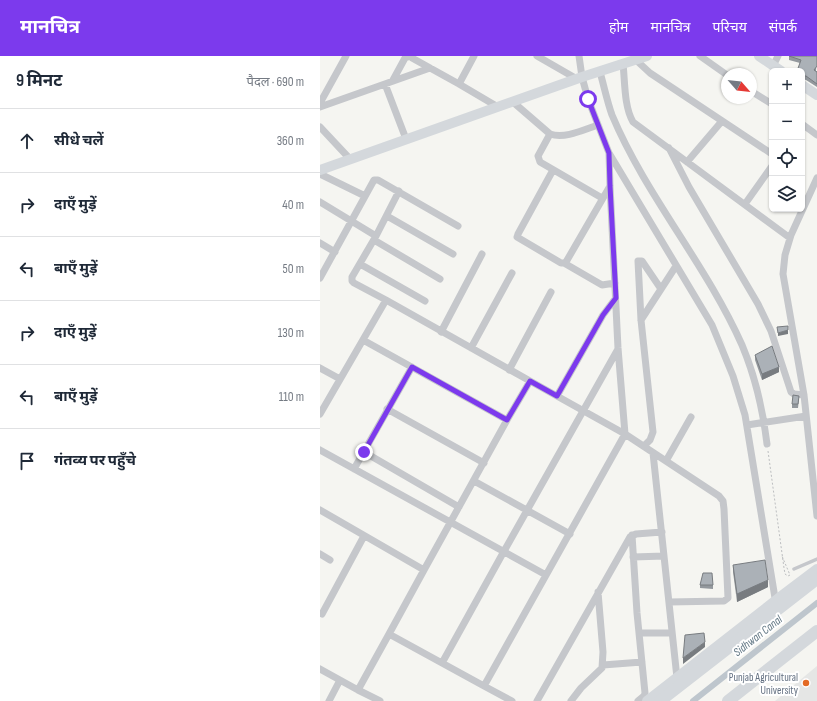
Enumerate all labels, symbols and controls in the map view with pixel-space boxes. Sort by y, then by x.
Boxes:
text: मानचित्र [20,16,80,39]
text: होम [609,19,628,36]
text: मानचित्र [650,19,691,36]
text: परिचय [713,19,747,36]
text: संपर्क [769,19,797,36]
north arrow [721,68,757,104]
map controls [769,68,805,212]
button: + [769,68,805,104]
text: 9 मिनट [16,71,62,91]
text: पैदल · 690 m [247,74,304,90]
route start [579,90,597,108]
button: − [769,104,805,140]
icon: ahead [16,130,38,152]
text: सीधे चलें [54,131,104,150]
text: 360 m [277,133,304,149]
button: locate [769,140,805,176]
button: layers [769,176,805,212]
icon: right [16,194,38,216]
text: दाएँ मुड़ें [54,195,97,214]
text: 40 m [282,197,304,213]
icon: left [16,258,38,280]
text: बाएँ मुड़ें [54,259,97,278]
text: 50 m [283,261,304,277]
icon: right [16,322,38,344]
text: दाएँ मुड़ें [54,323,97,342]
text: 130 m [278,325,304,341]
icon: left [16,386,38,408]
text: बाएँ मुड़ें [54,387,97,406]
text: 110 m [279,389,304,405]
route end [355,443,373,461]
icon: arrive [16,450,38,472]
text: गंतव्य पर पहुँचे [54,451,136,470]
water label: Sidhwan Canal [730,612,786,660]
place label: Punjab Agricultural University [729,671,799,697]
marker: Punjab Agricultural University [801,678,811,688]

